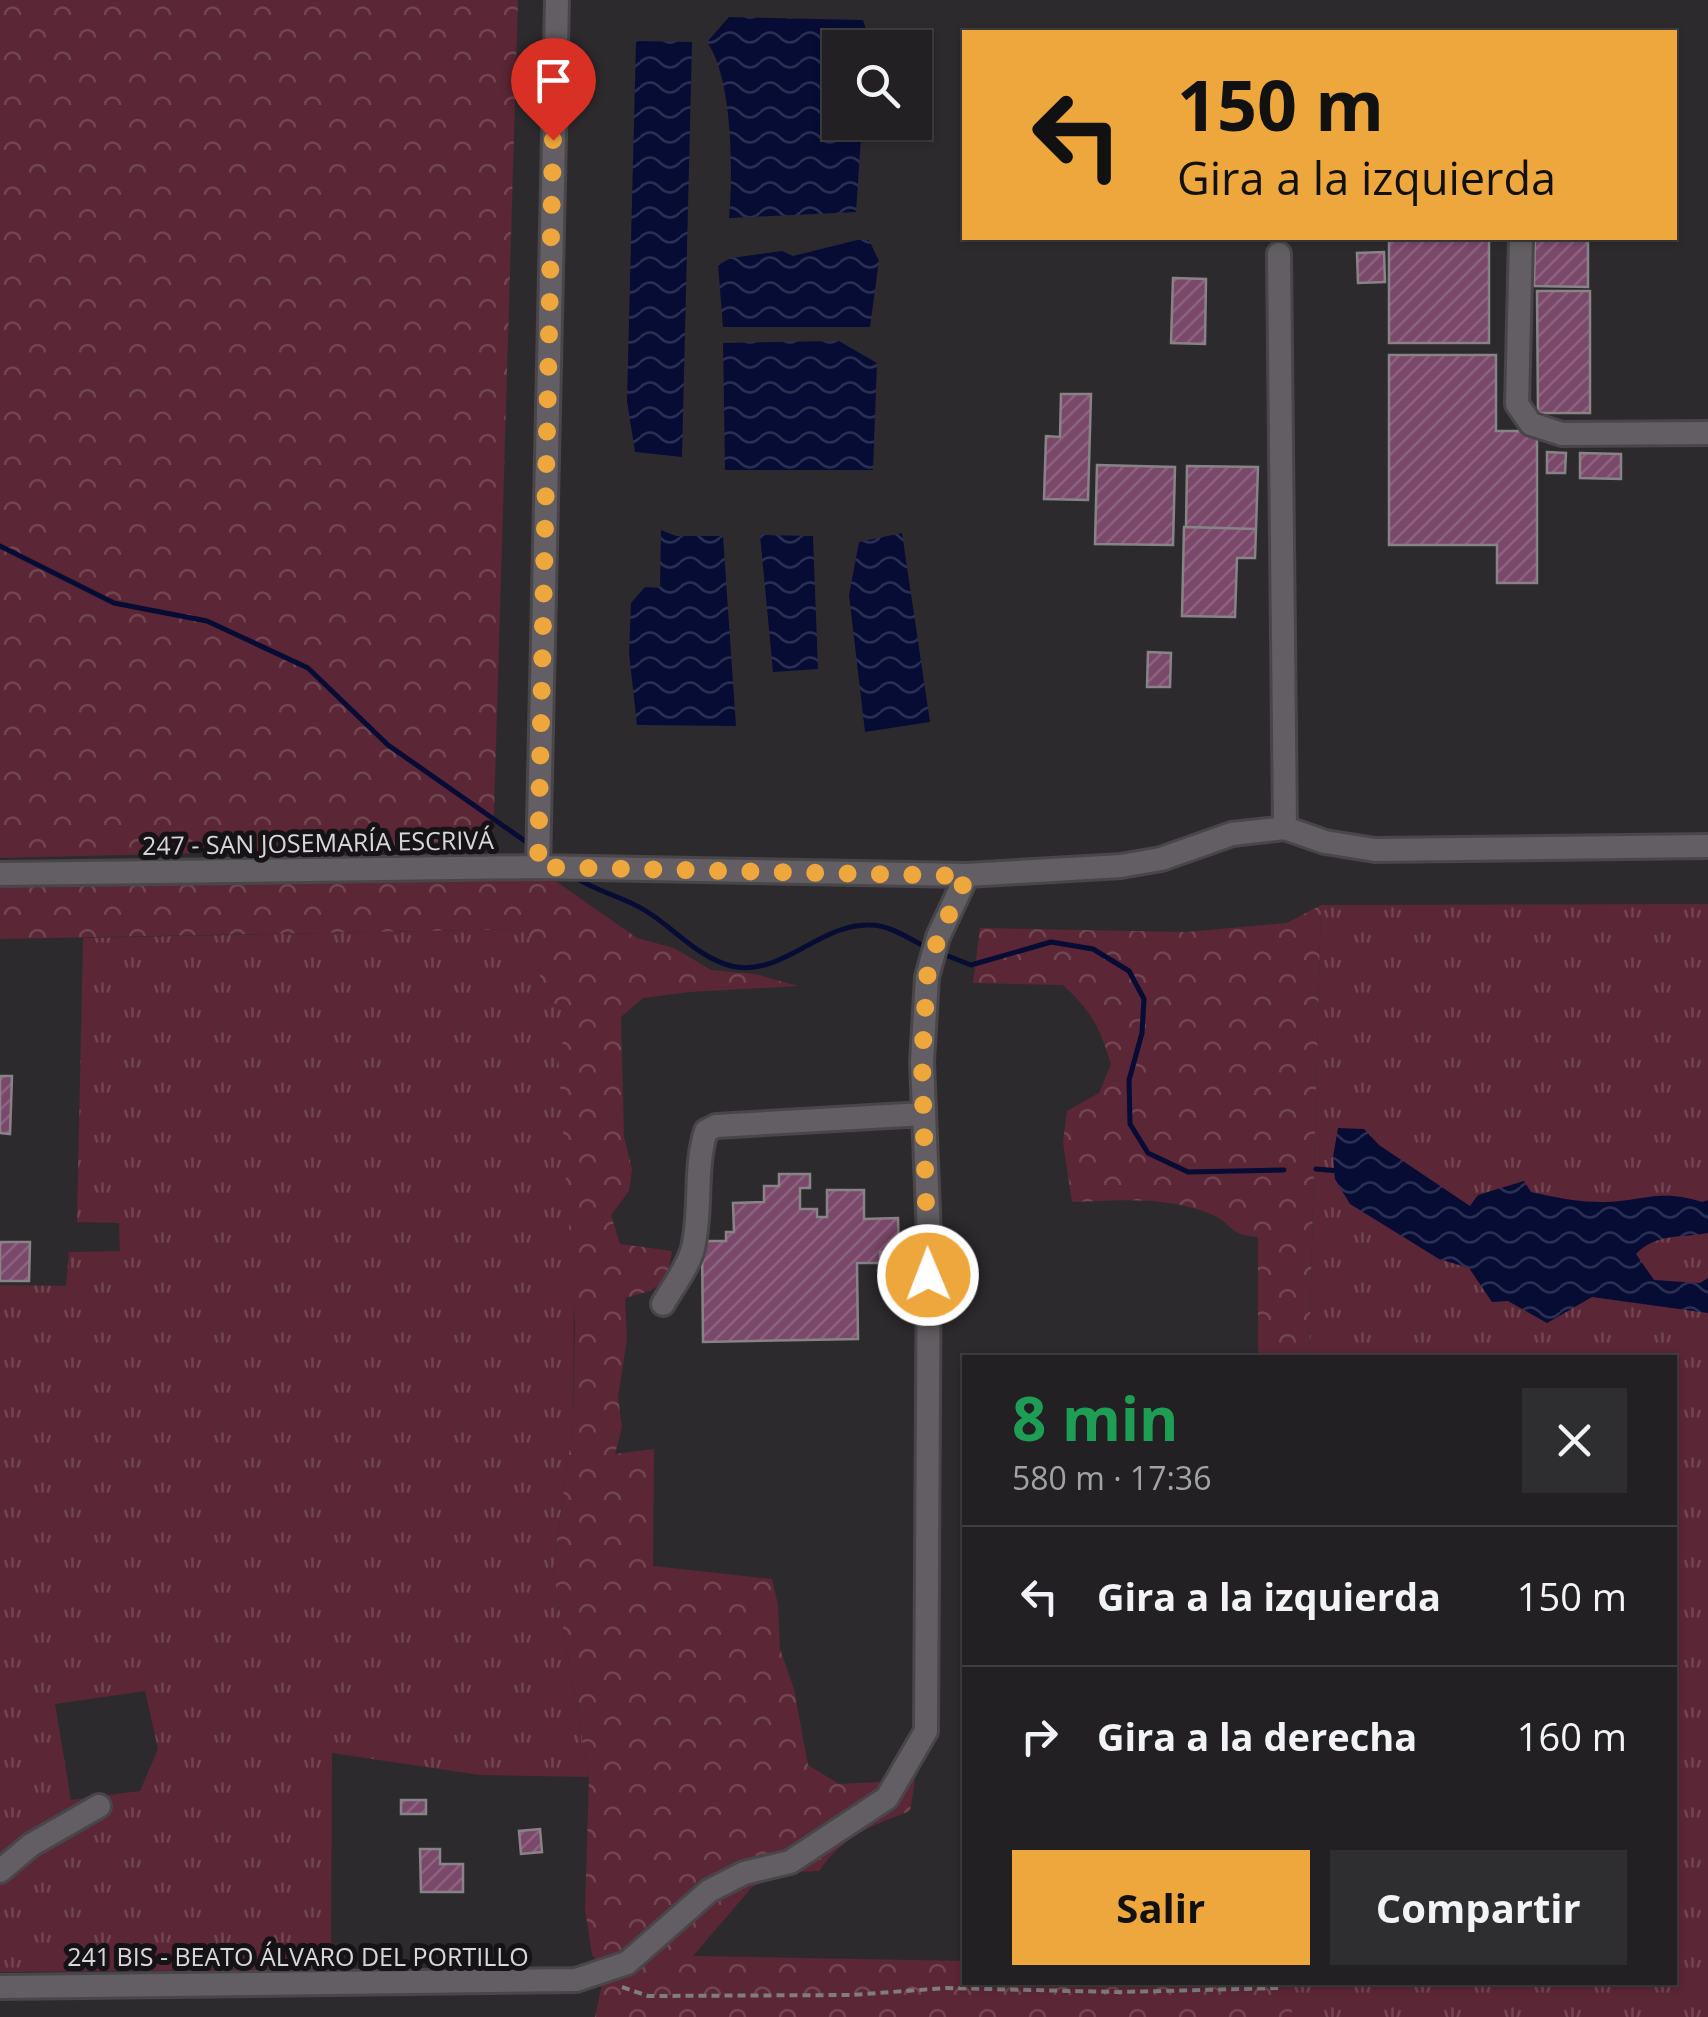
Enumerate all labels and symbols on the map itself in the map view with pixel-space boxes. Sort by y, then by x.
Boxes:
pin [511,38,596,141]
street label: 247 - SAN JOSEMARÍA ESCRIVÁ [142,822,494,862]
position arrow [876,1223,980,1327]
street label: 241 BIS - BEATO ÁLVARO DEL PORTILLO [67,1939,529,1973]

